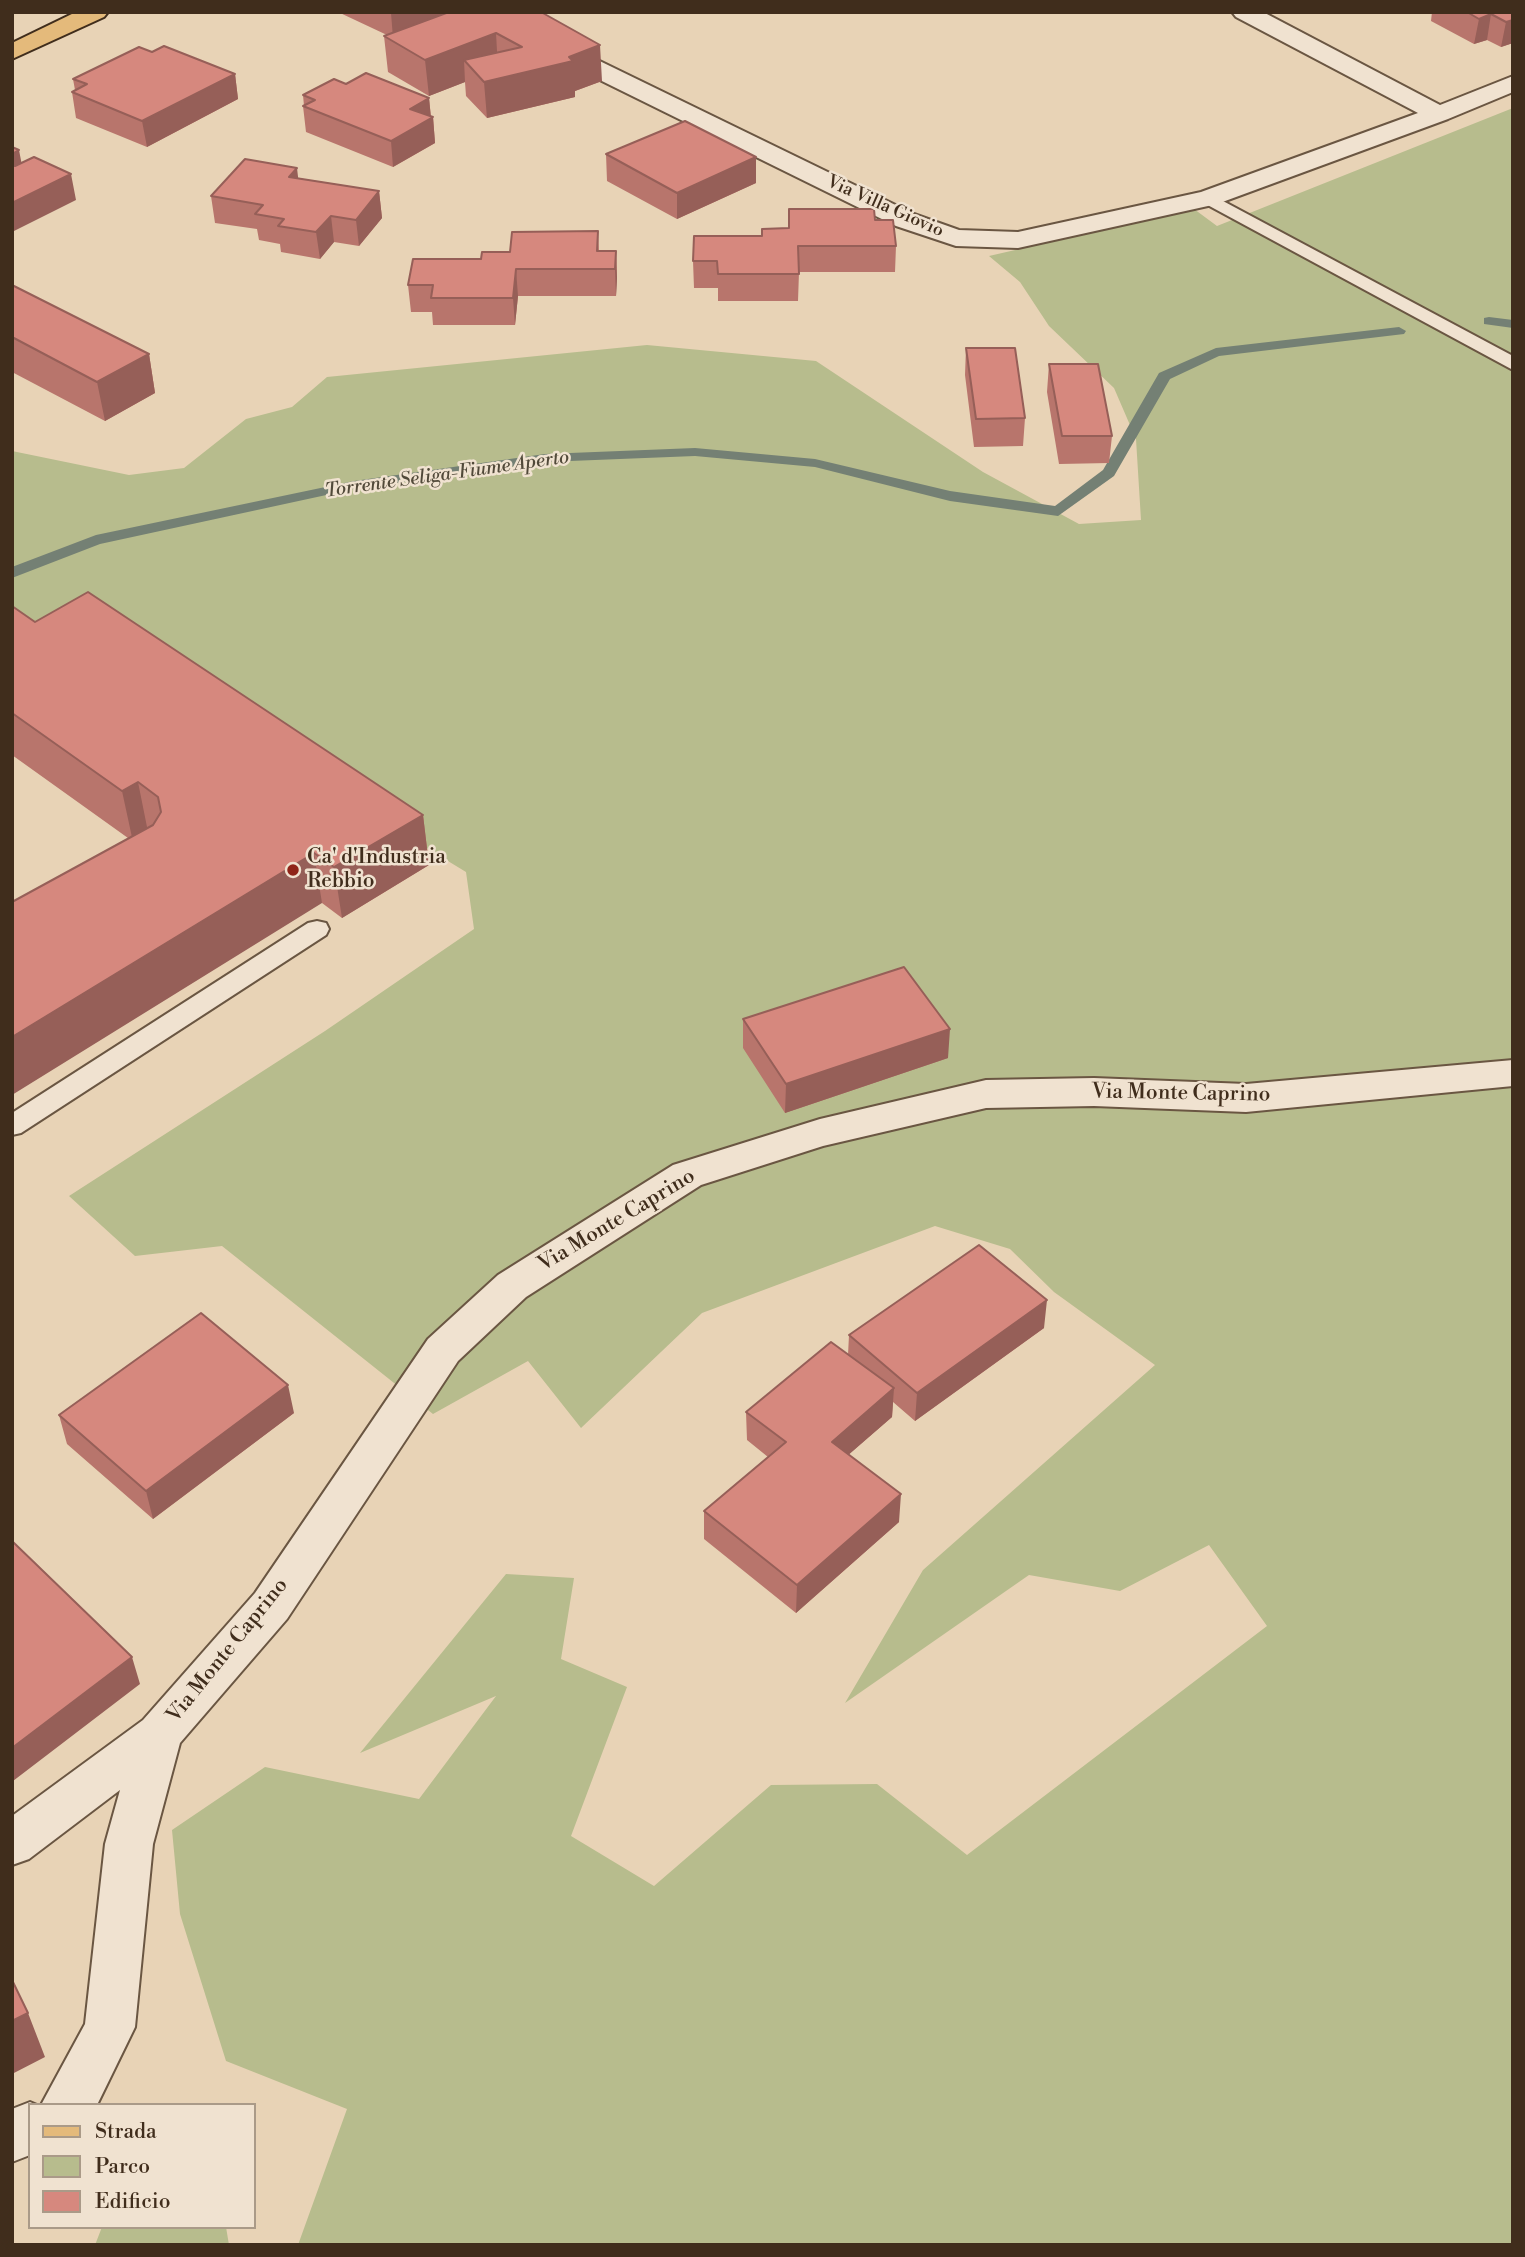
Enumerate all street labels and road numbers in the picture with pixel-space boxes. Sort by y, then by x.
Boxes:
street label: Via Villa Giovio [823,172,947,242]
street label: Via Monte Caprino [1091,1080,1271,1108]
street label: Via Monte Caprino [534,1164,700,1278]
street label: Via Monte Caprino [162,1574,294,1728]

